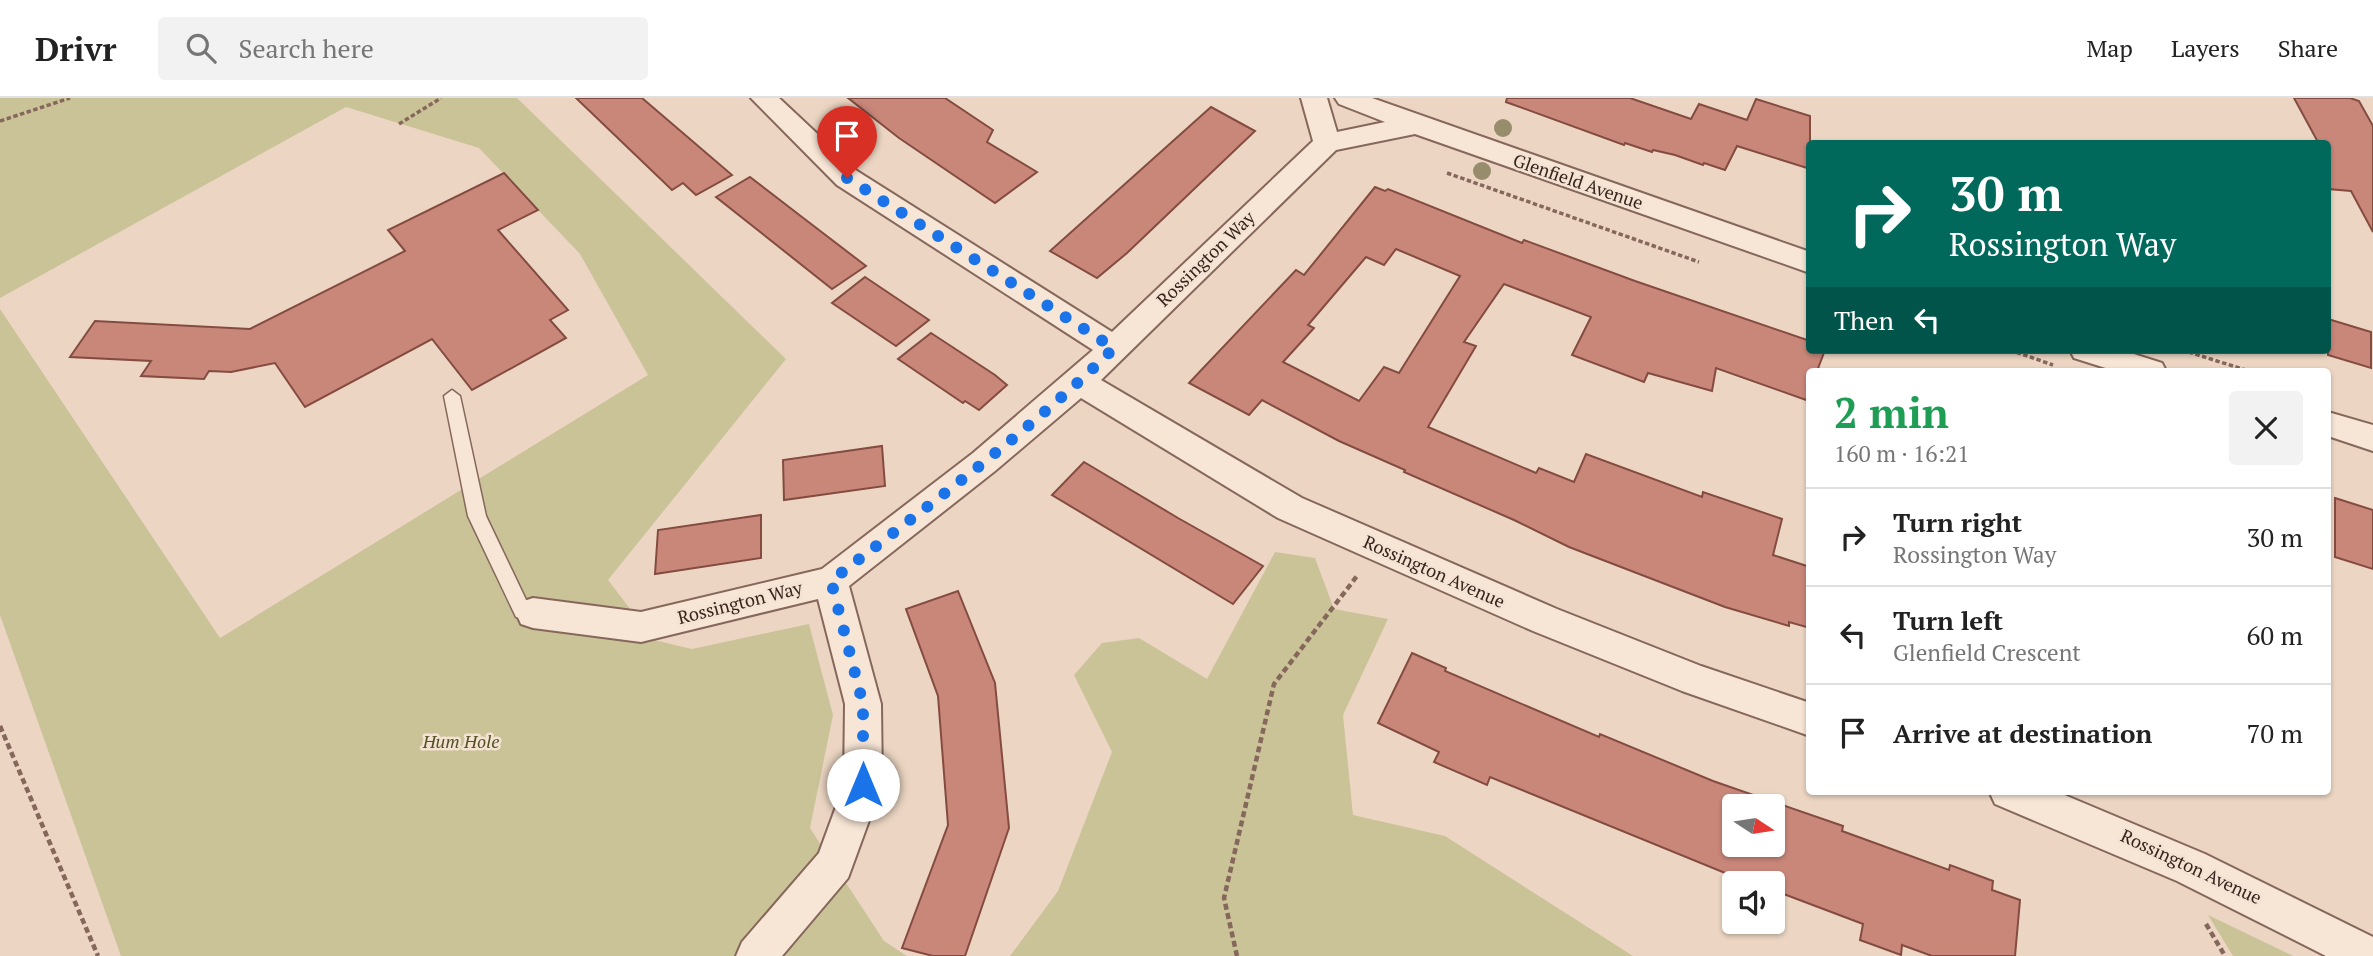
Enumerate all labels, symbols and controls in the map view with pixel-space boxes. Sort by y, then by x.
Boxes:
search box [158,17,648,80]
text: Drivr [35,27,116,70]
icon: search [182,29,220,67]
text: Search here [238,31,374,65]
text: Map [2086,32,2133,64]
text: Layers [2171,32,2240,64]
text: Share [2278,32,2338,64]
pin [817,106,877,178]
icon: arrive [828,117,866,155]
street label: Glenfield Avenue [1510,148,1646,215]
text: 30 m [1949,160,2063,225]
icon: right [1834,168,1925,259]
street label: Rossington Way [1151,205,1260,311]
text: Rossington Way [1949,223,2176,265]
icon: left [1908,301,1946,339]
text: Then [1834,303,1894,337]
text: 2 min [1834,384,1949,440]
button: close [2229,391,2303,465]
text: 160 m · 16:21 [1834,438,1969,469]
text: Turn right [1893,505,2022,539]
icon: right [1834,518,1872,556]
text: 30 m [2247,520,2303,554]
street label: Rossington Avenue [1360,529,1509,613]
text: Rossington Way [1893,539,2056,570]
street label: Rossington Way [675,575,806,629]
text: Turn left [1893,603,2003,637]
icon: left [1834,616,1872,654]
text: 60 m [2247,618,2303,652]
text: Glenfield Crescent [1893,637,2081,668]
icon: arrive [1834,714,1872,752]
text: Arrive at destination [1893,716,2152,750]
text: 70 m [2247,716,2303,750]
park label: Hum Hole [422,729,499,753]
position arrow [826,748,900,822]
north arrow [1722,794,1785,858]
map controls [1722,794,1785,934]
street label: Rossington Avenue [2117,823,2266,909]
button: sound [1722,871,1785,934]

